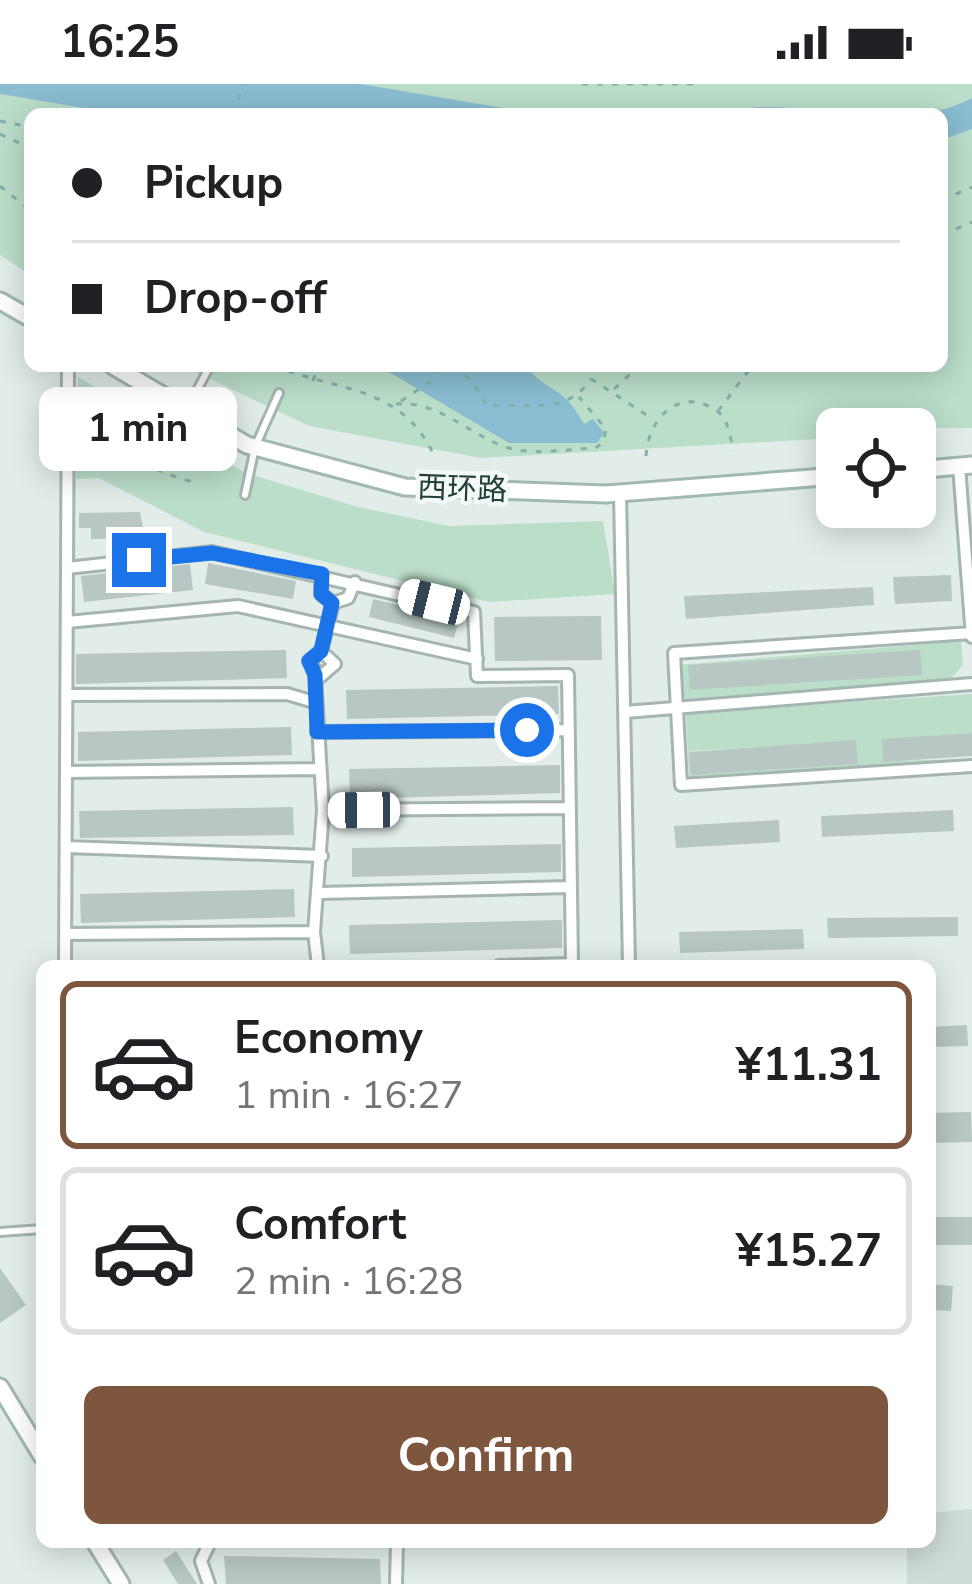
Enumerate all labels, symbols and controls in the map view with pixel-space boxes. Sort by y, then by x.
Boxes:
text: 16:25 [60,12,179,73]
text: Pickup [144,153,283,214]
text: Drop-off [144,268,327,329]
callout: 1 min [40,386,238,470]
text: 1 min [88,402,188,455]
map controls [816,408,936,528]
button: locate [816,408,936,528]
street label: 西环路 [416,467,508,511]
route end [112,533,166,587]
car [395,576,473,628]
route start [500,703,554,757]
car [328,791,400,829]
text: Economy [234,1008,423,1069]
icon: car [90,1011,198,1119]
text: ¥11.31 [736,1035,882,1096]
text: 1 min · 16:27 [234,1069,463,1122]
text: Comfort [234,1194,406,1255]
icon: car [90,1197,198,1305]
text: ¥15.27 [736,1221,882,1282]
text: 2 min · 16:28 [234,1255,463,1308]
button: Confirm [84,1386,888,1524]

